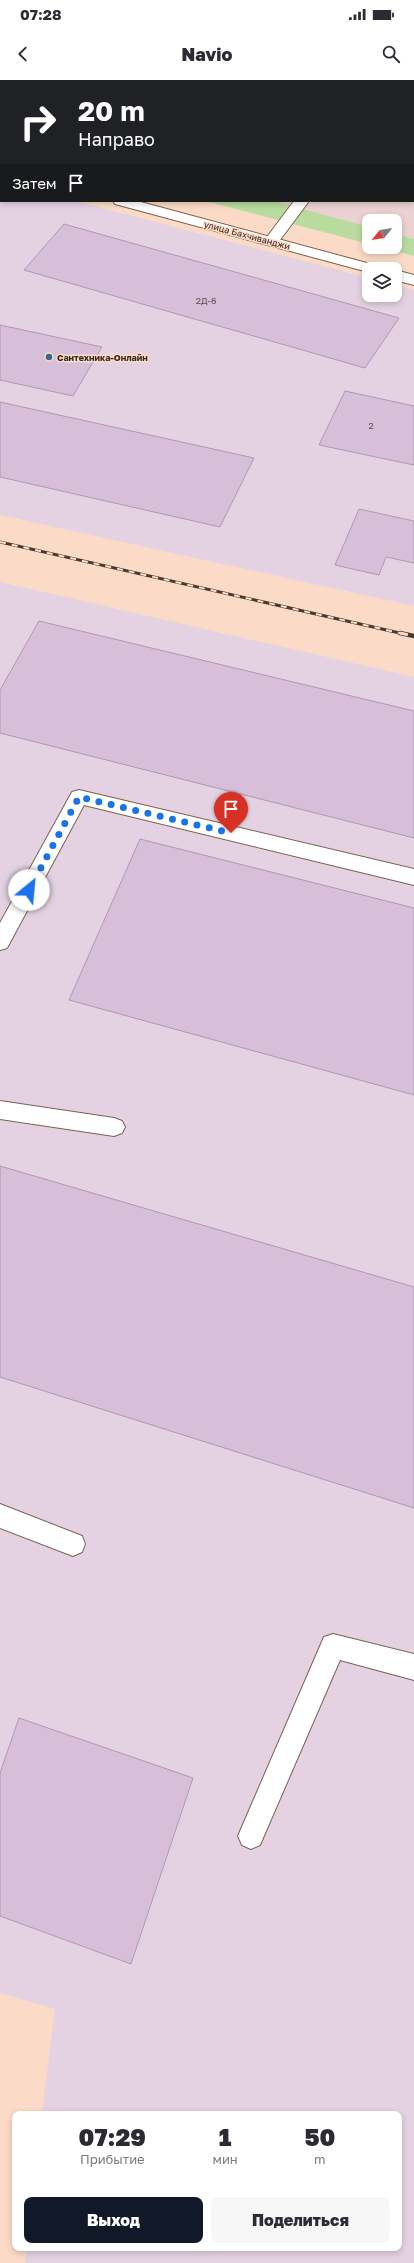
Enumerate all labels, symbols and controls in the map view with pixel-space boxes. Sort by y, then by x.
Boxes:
text: 07:28 [20,5,61,23]
icon: back [12,43,34,65]
text: Navio [182,43,232,65]
icon: search [380,43,402,65]
text: 20 m [78,94,145,127]
icon: right [12,96,64,148]
text: Направо [78,128,155,150]
icon: arrive [65,172,87,194]
text: Затем [12,174,57,192]
north arrow [362,214,402,254]
map controls [362,214,402,302]
street label: улица Бахчиванджи [203,218,291,252]
button: layers [362,262,402,302]
house number: 2Д-6 [196,295,216,306]
marker: Сантехника-Онлайн [44,352,54,362]
place label: Сантехника-Онлайн [57,352,148,363]
house number: 2 [368,420,374,431]
pin [214,792,248,833]
icon: arrive [220,798,242,820]
position arrow [8,869,50,911]
text: 07:29 [79,2122,146,2151]
text: 1 [219,2122,232,2151]
text: 50 [304,2122,335,2151]
text: Прибытие [80,2151,145,2167]
text: мин [213,2151,238,2167]
text: m [314,2151,326,2167]
button: Выход [24,2197,203,2243]
button: Поделиться [211,2197,390,2243]

